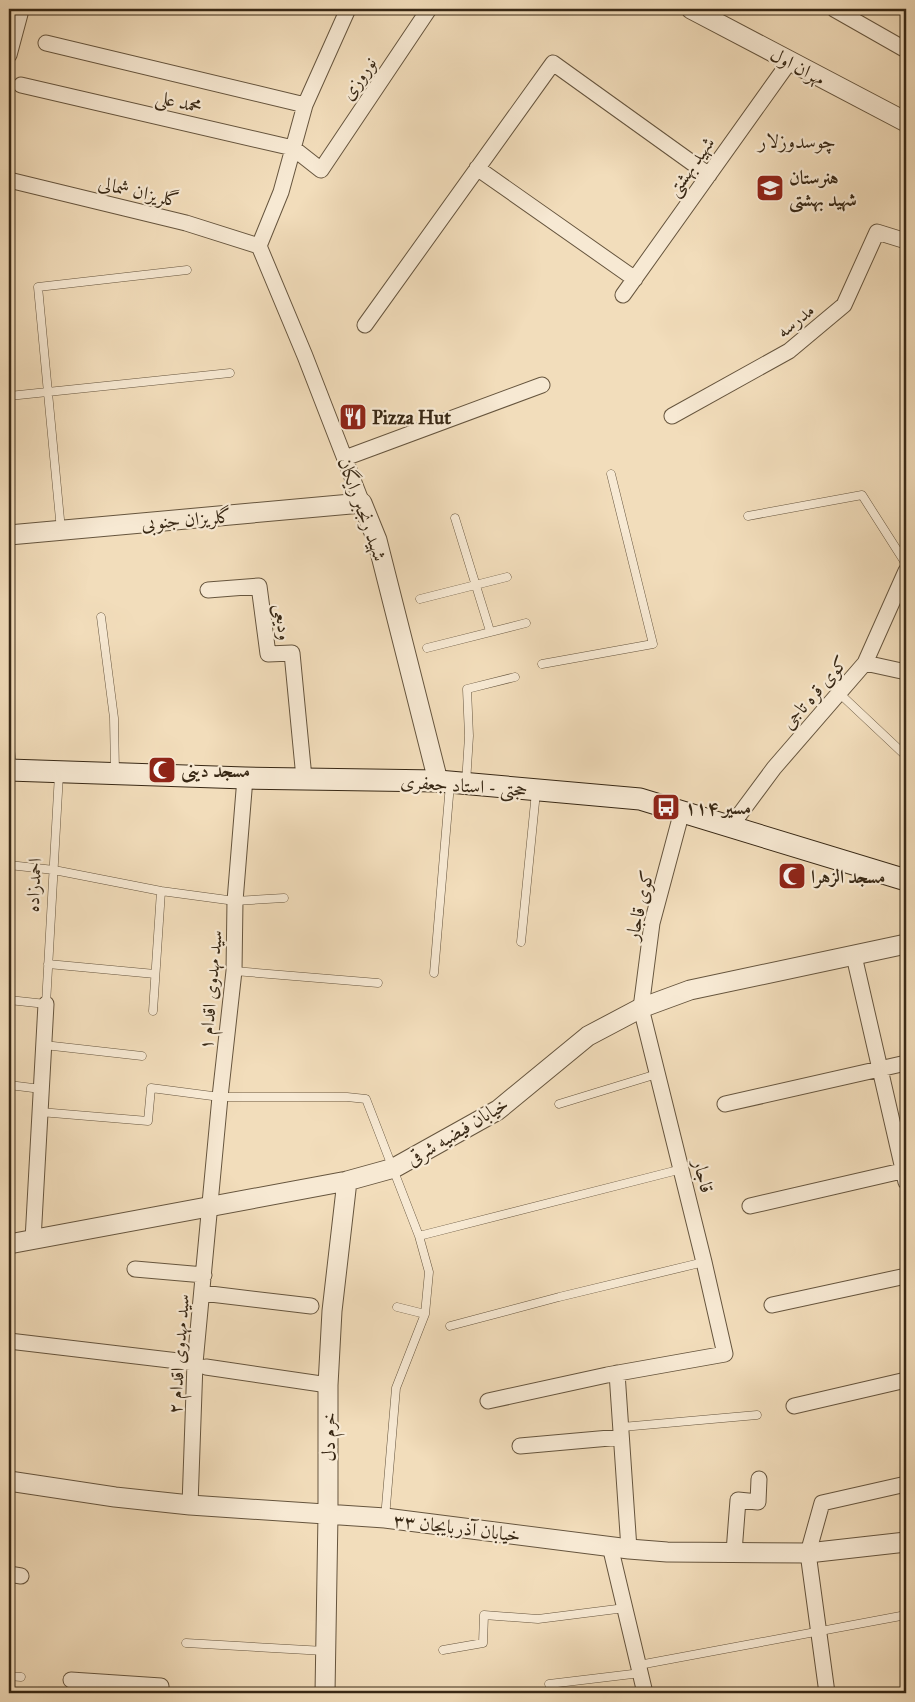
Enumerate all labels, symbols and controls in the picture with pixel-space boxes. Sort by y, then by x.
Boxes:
street label: مهران اول [766,42,829,91]
street label: نوروزی [336,52,382,105]
street label: محمد علی [153,85,205,121]
district label: چوسدوزلار [756,129,836,154]
street label: شهید بهشتی [662,132,721,202]
place label: هنرستان شهید بهشتی [789,166,857,213]
street label: گلریزان شمالی [96,171,182,213]
school or university icon: هنرستان شهید بهشتی [755,173,785,203]
street label: مدرسه [772,298,819,343]
restaurant icon: Pizza Hut [338,402,368,432]
place label: Pizza Hut [372,406,451,429]
street label: شهید رنجبر رایگان [332,454,393,565]
street label: گلریزان جنوبی [140,504,232,538]
street label: ودیعی [268,603,297,642]
street label: کوی قره تاجی [776,651,853,734]
mosque icon: مسجد دینی [147,755,177,785]
place label: مسجد دینی [181,759,250,783]
street label: حجتی - استاد جعفری [399,770,528,803]
bus stop icon: مسیر ۱۱۴ [651,792,681,822]
place label: مسیر ۱۱۴ [685,796,751,819]
street label: احمدزاده [21,857,46,913]
mosque icon: مسجد الزهرا [777,861,807,891]
place label: مسجد الزهرا [811,865,885,889]
street label: کوی قاجار [620,868,660,945]
street label: سید مهدوی اقدام ۱ [194,929,232,1051]
street label: خیابان فیضیه شرقی [402,1092,513,1172]
street label: قاجار [688,1155,719,1195]
street label: سید مهدوی اقدام ۲ [163,1293,199,1415]
street label: خرم دل [317,1412,345,1462]
street label: خیابان آذربایجان ۳۳ [392,1508,522,1547]

